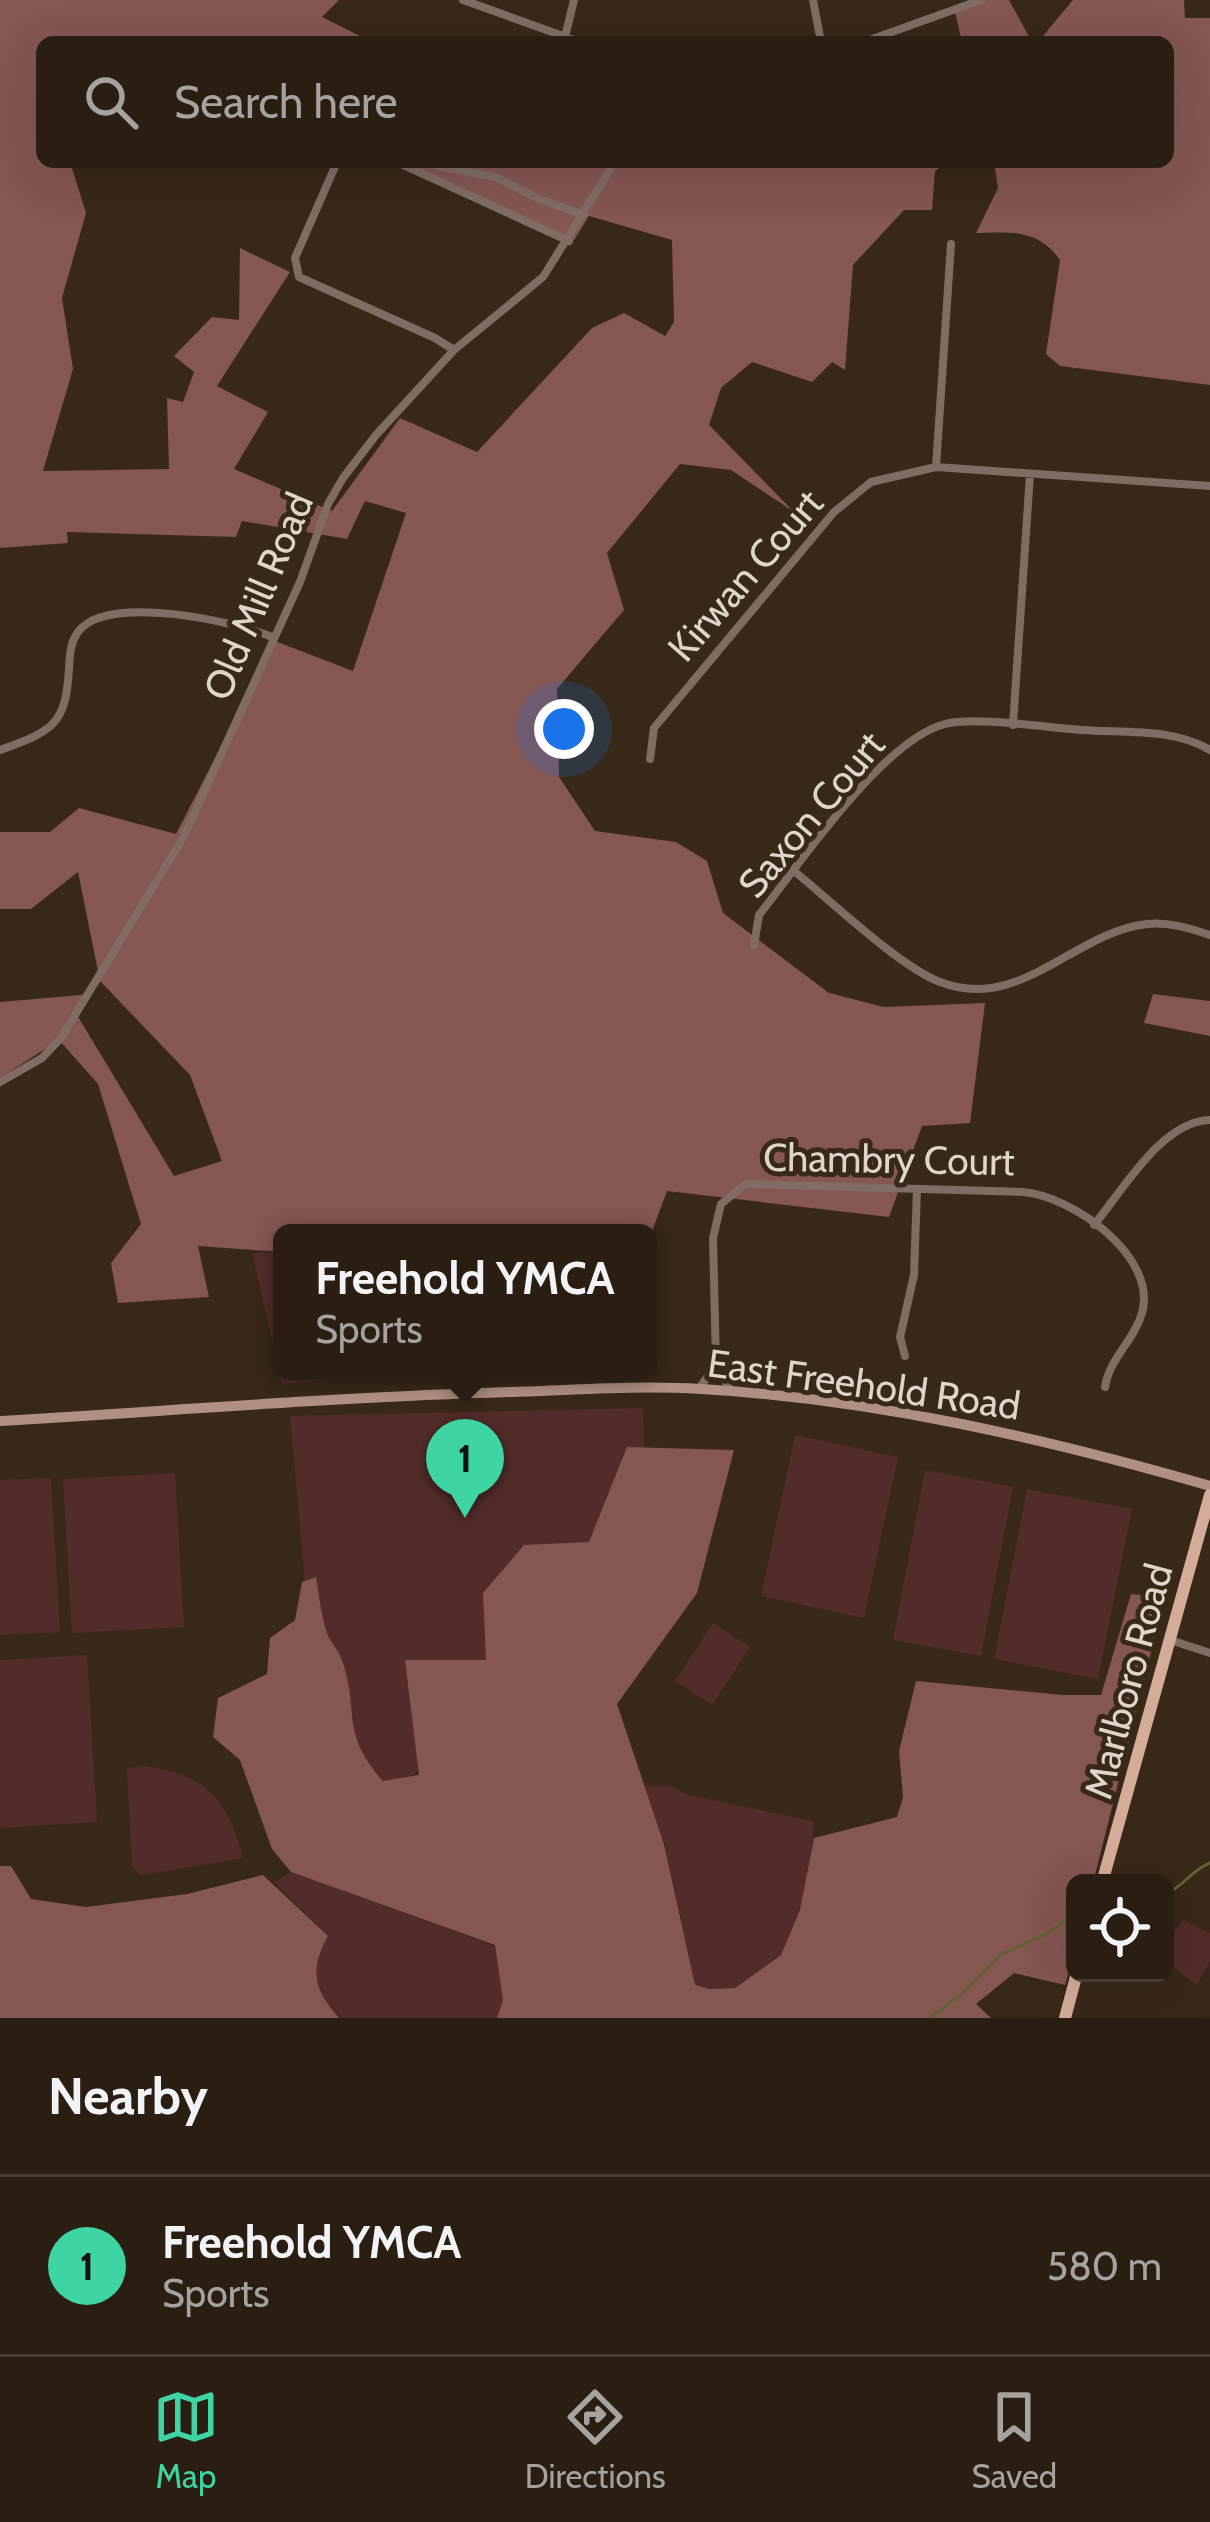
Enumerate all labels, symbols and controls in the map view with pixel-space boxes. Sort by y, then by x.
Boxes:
search box [36,36,1174,168]
icon: search [78,69,144,135]
text: Search here [174,75,398,129]
street label: Kirwan Court [657,479,833,671]
street label: Old Mill Road [193,485,323,707]
your location [534,699,594,759]
street label: Saxon Court [728,721,894,907]
street label: Chambry Court [763,1133,1015,1185]
popup [273,1224,657,1380]
text: Freehold YMCA [315,1251,615,1305]
text: Sports [315,1305,423,1353]
street label: East Freehold Road [704,1338,1024,1430]
pin: 1 [426,1419,504,1518]
street label: Marlboro Road [1074,1558,1182,1804]
map controls [1066,1874,1174,1982]
button: locate [1066,1874,1174,1982]
text: Nearby [48,2065,208,2127]
text: Freehold YMCA [162,2215,461,2269]
text: 1 [80,2242,94,2290]
text: 580 m [1047,2242,1162,2290]
text: Sports [162,2269,269,2317]
tab: Map [153,2384,219,2496]
tab: Directions [525,2384,666,2496]
tab: Saved [971,2384,1057,2496]

